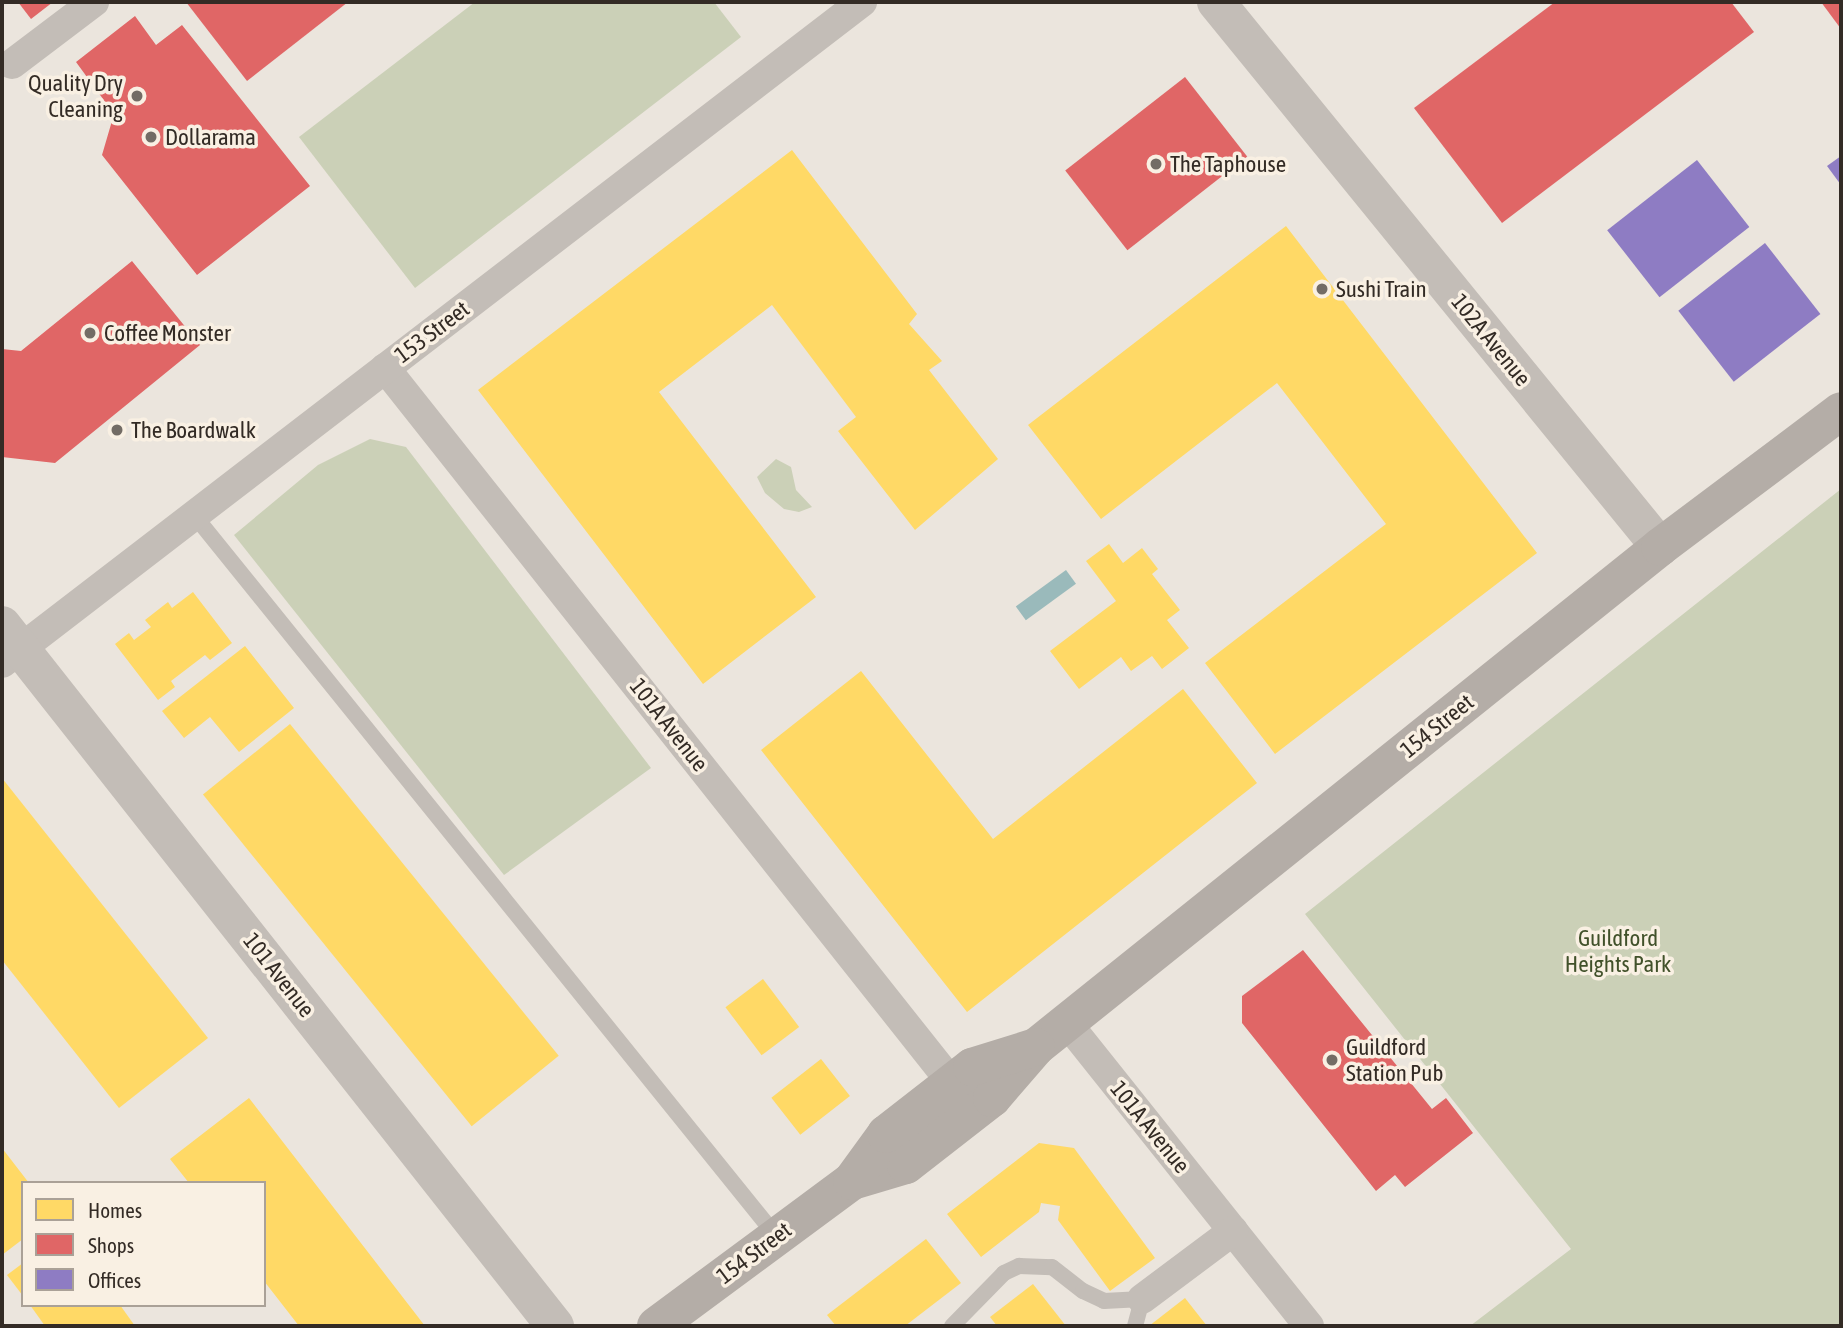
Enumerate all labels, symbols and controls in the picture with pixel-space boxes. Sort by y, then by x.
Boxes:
place label: Quality Dry Cleaning [28,69,123,123]
marker: Quality Dry Cleaning [129,88,145,104]
place label: Dollarama [165,123,256,151]
marker: Dollarama [143,129,159,145]
place label: The Taphouse [1170,150,1286,178]
marker: The Taphouse [1148,156,1164,172]
place label: Sushi Train [1336,275,1427,303]
marker: Sushi Train [1314,281,1330,297]
street label: 102A Avenue [1446,288,1536,392]
street label: 153 Street [389,295,475,369]
place label: Coffee Monster [104,319,231,347]
marker: Coffee Monster [82,325,98,341]
place label: The Boardwalk [131,416,256,444]
marker: The Boardwalk [109,422,125,438]
street label: 101A Avenue [624,673,714,777]
street label: 154 Street [1395,688,1479,764]
park label: Guildford Heights Park [1565,924,1671,978]
street label: 101 Avenue [238,927,320,1023]
place label: Guildford Station Pub [1346,1033,1443,1087]
marker: Guildford Station Pub [1324,1052,1340,1068]
street label: 101A Avenue [1105,1075,1195,1179]
legend [21,1181,266,1307]
text: Homes [88,1198,142,1222]
street label: 154 Street [711,1216,797,1290]
text: Shops [88,1233,134,1257]
text: Offices [88,1268,141,1292]

